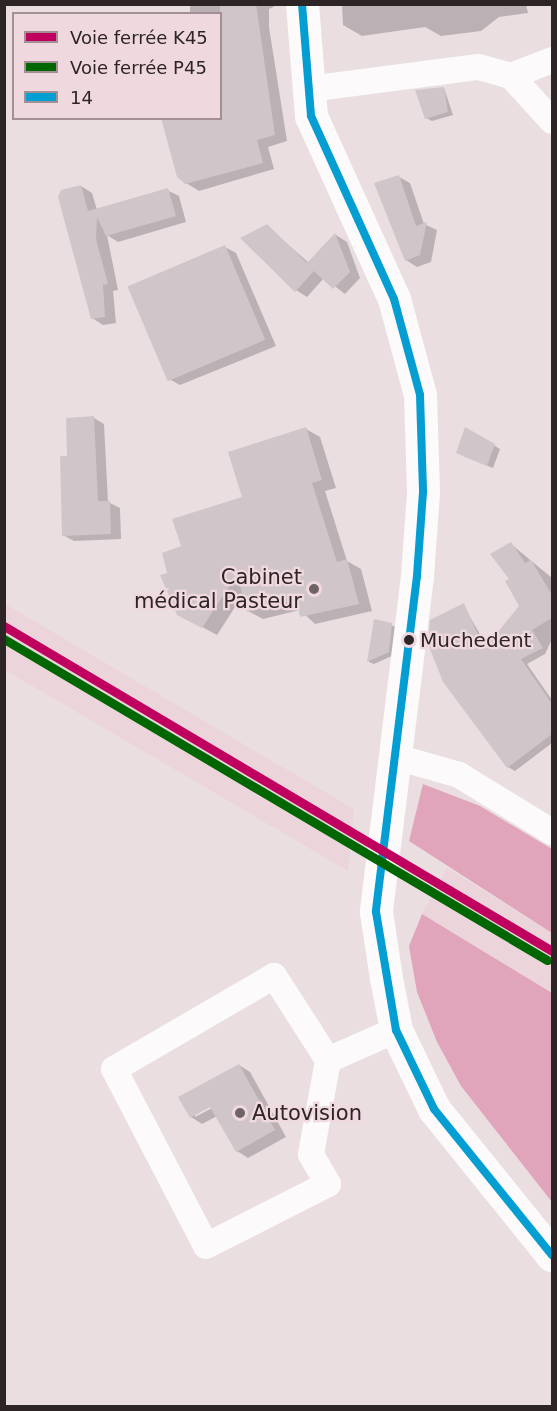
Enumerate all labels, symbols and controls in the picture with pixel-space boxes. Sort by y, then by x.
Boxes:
legend [12,12,222,120]
text: Voie ferrée K45 [70,27,208,48]
text: Voie ferrée P45 [70,57,207,78]
text: 14 [70,87,93,108]
place label: Cabinet médical Pasteur [134,564,302,614]
marker: Cabinet médical Pasteur [307,582,321,596]
place label: Muchedent [420,628,531,652]
marker: Muchedent [403,634,415,646]
place label: Autovision [252,1100,362,1126]
marker: Autovision [233,1106,247,1120]

